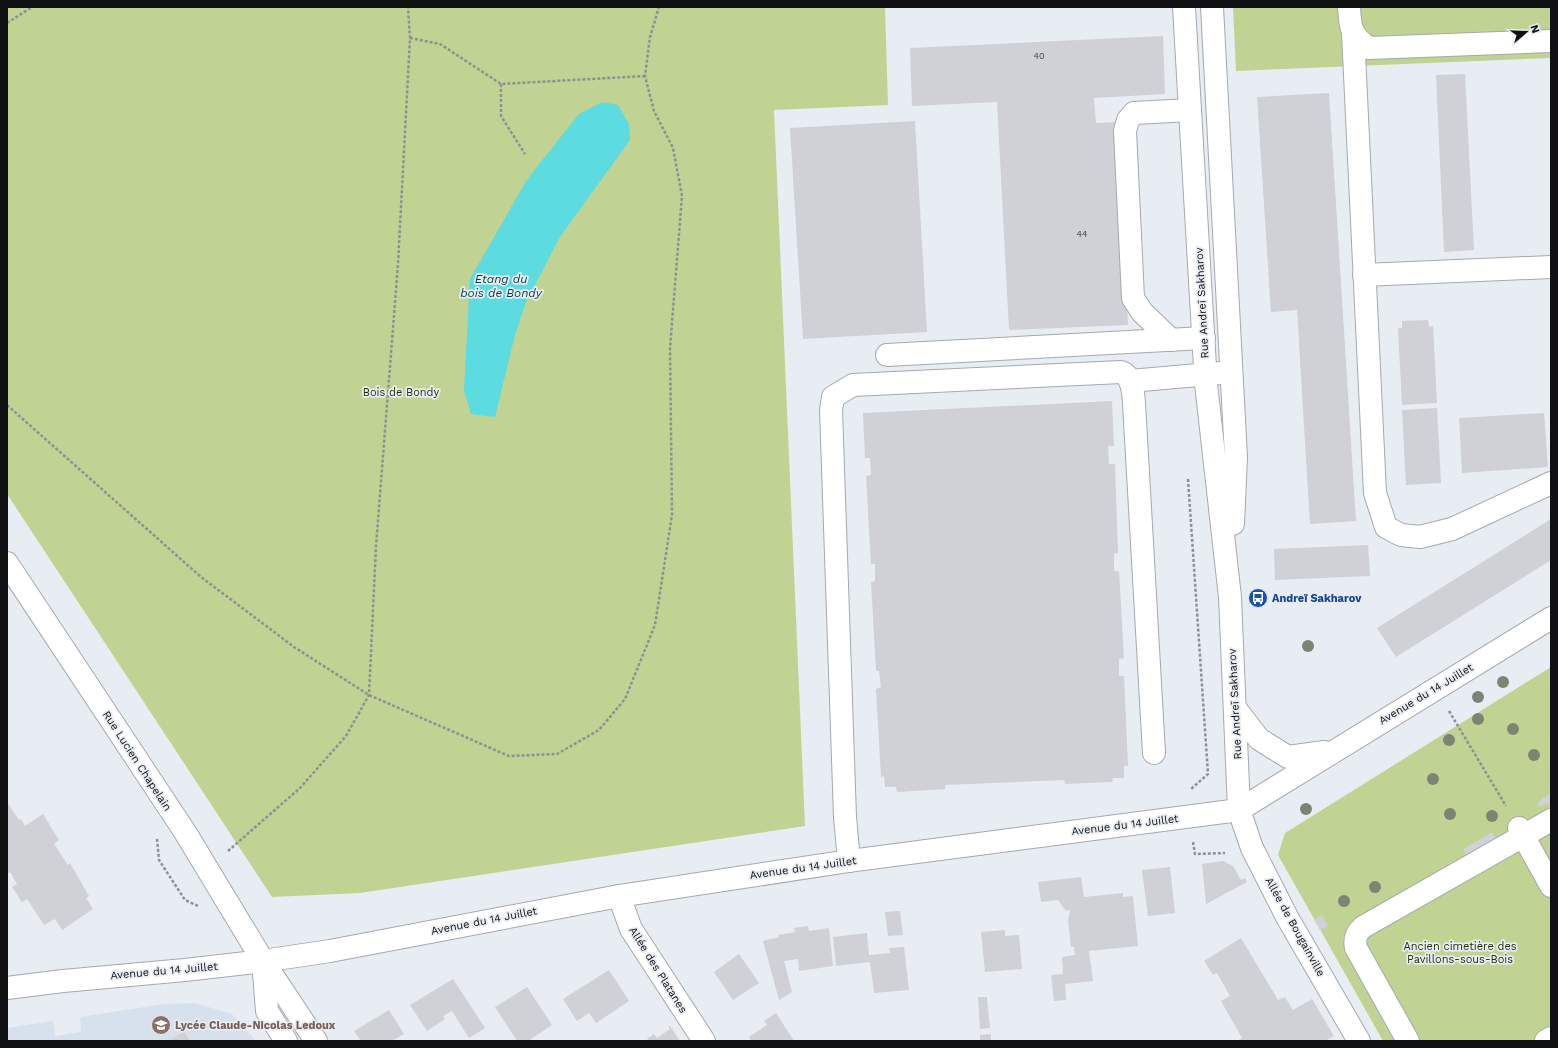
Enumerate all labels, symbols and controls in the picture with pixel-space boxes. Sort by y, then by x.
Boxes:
north arrow [1506,12,1546,52]
text: N [1528,23,1542,35]
house number: 40 [1033,51,1045,61]
house number: 44 [1077,229,1088,239]
street label: Rue Andreï Sakharov [1193,247,1211,359]
water label: Etang du bois de Bondy [460,272,543,300]
park label: Bois de Bondy [363,386,440,399]
bus stop icon: Andreï Sakharov [1247,587,1269,609]
place label: Andreï Sakharov [1272,592,1362,605]
street label: Rue Andreï Sakharov [1226,648,1244,760]
street label: Avenue du 14 Juillet [1376,660,1476,727]
street label: Rue Lucien Chapelain [100,709,174,813]
street label: Avenue du 14 Juillet [1071,812,1180,838]
street label: Avenue du 14 Juillet [749,854,858,882]
street label: Allée de Bougainville [1262,875,1328,979]
street label: Avenue du 14 Juillet [430,904,539,938]
street label: Allée des Platanes [626,925,690,1016]
park label: Ancien cimetière des Pavillons-sous-Bois [1403,940,1517,966]
street label: Avenue du 14 Juillet [110,960,219,982]
school or university icon: Lycée Claude-Nicolas Ledoux [150,1014,172,1036]
place label: Lycée Claude-Nicolas Ledoux [175,1019,336,1032]

